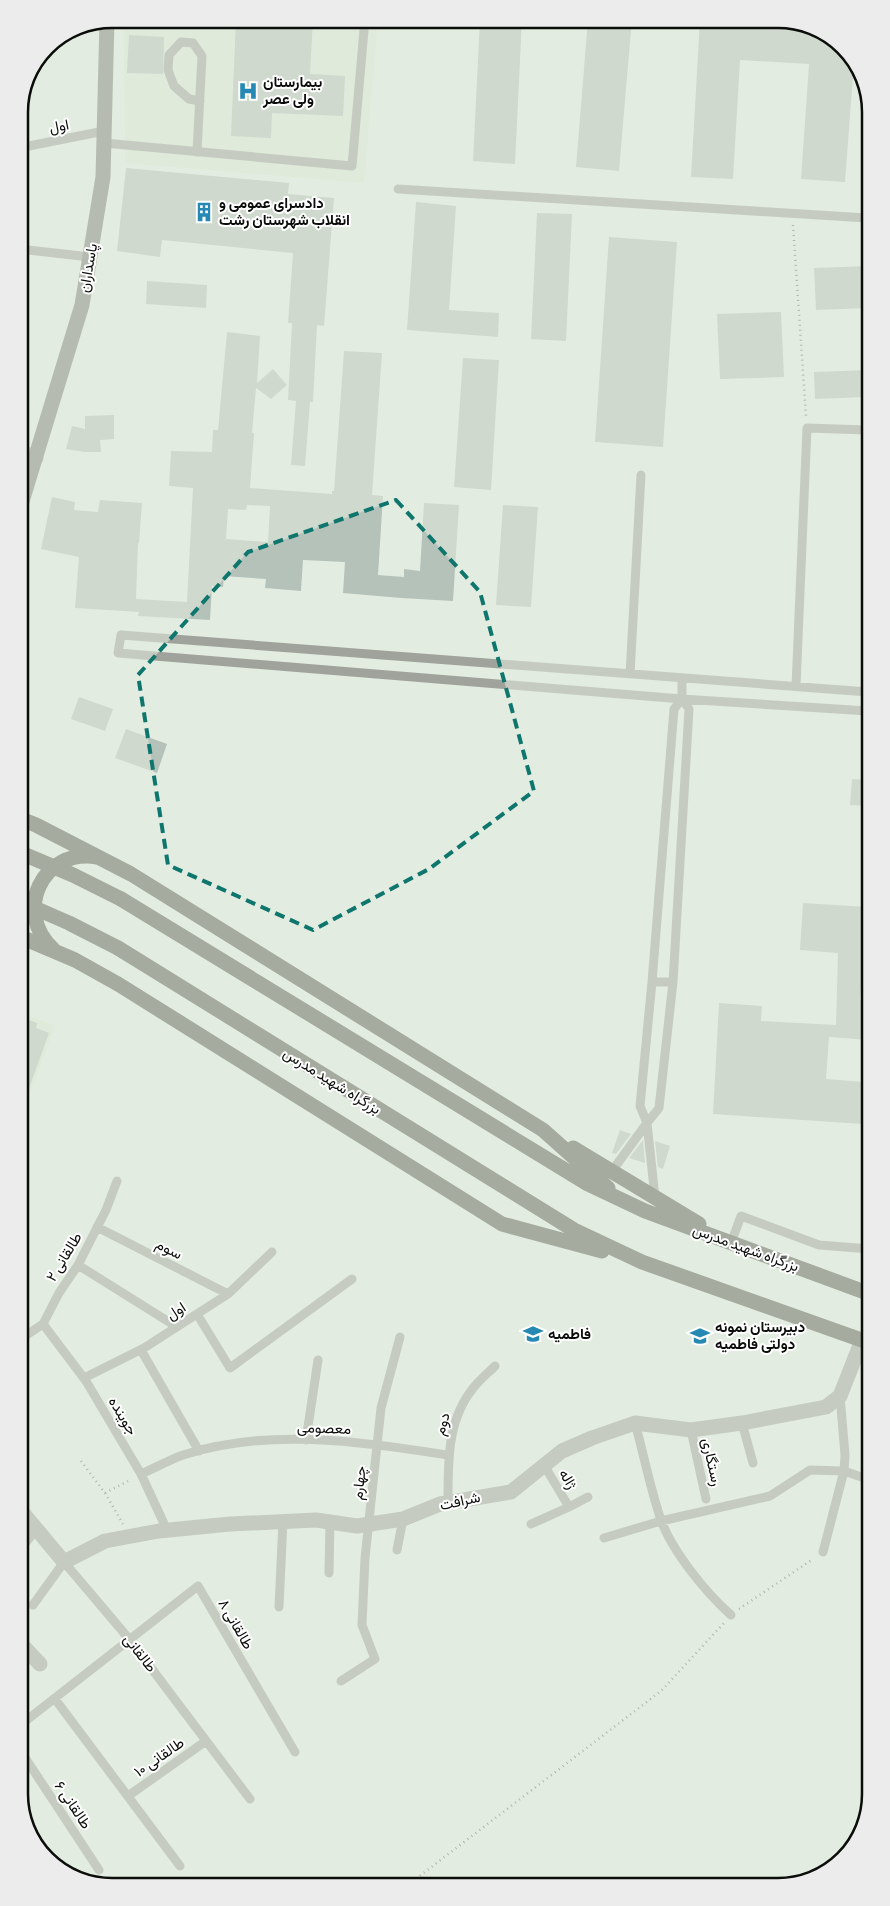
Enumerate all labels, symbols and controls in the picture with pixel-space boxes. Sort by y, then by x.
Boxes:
place label: بیمارستان ولی عصر [262,74,322,108]
hospital icon: بیمارستان ولی عصر [237,80,259,102]
street label: اول [48,116,70,137]
place label: دادسرای عمومی و انقلاب شهرستان رشت [219,195,350,229]
building icon: دادسرای عمومی و انقلاب شهرستان رشت [193,201,215,223]
street label: پاسداران [76,242,102,294]
street label: بزرگراه شهید مدرس [279,1045,384,1119]
street label: بزرگراه شهید مدرس [690,1221,801,1276]
street label: طالقانی ۲ [43,1230,87,1285]
street label: سوم [152,1236,185,1264]
street label: اول [163,1299,189,1324]
place label: دبیرستان نمونه دولتی فاطمیه [715,1319,805,1353]
school or university icon: فاطمیه [522,1323,544,1345]
school or university icon: دبیرستان نمونه دولتی فاطمیه [689,1325,711,1347]
place label: فاطمیه [548,1326,591,1343]
street label: جوینده [105,1394,141,1438]
street label: دوم [431,1411,455,1438]
street label: معصومی [297,1419,351,1439]
street label: رستگاری [697,1436,725,1488]
street label: چهارم [349,1465,371,1501]
street label: ژاله [555,1466,580,1493]
street label: شرافت [438,1489,482,1514]
street label: طالقانی ۸ [214,1596,257,1653]
street label: طالقانی [119,1631,160,1676]
street label: طالقانی ۱۰ [131,1734,188,1782]
street label: طالقانی ۶ [50,1778,95,1833]

